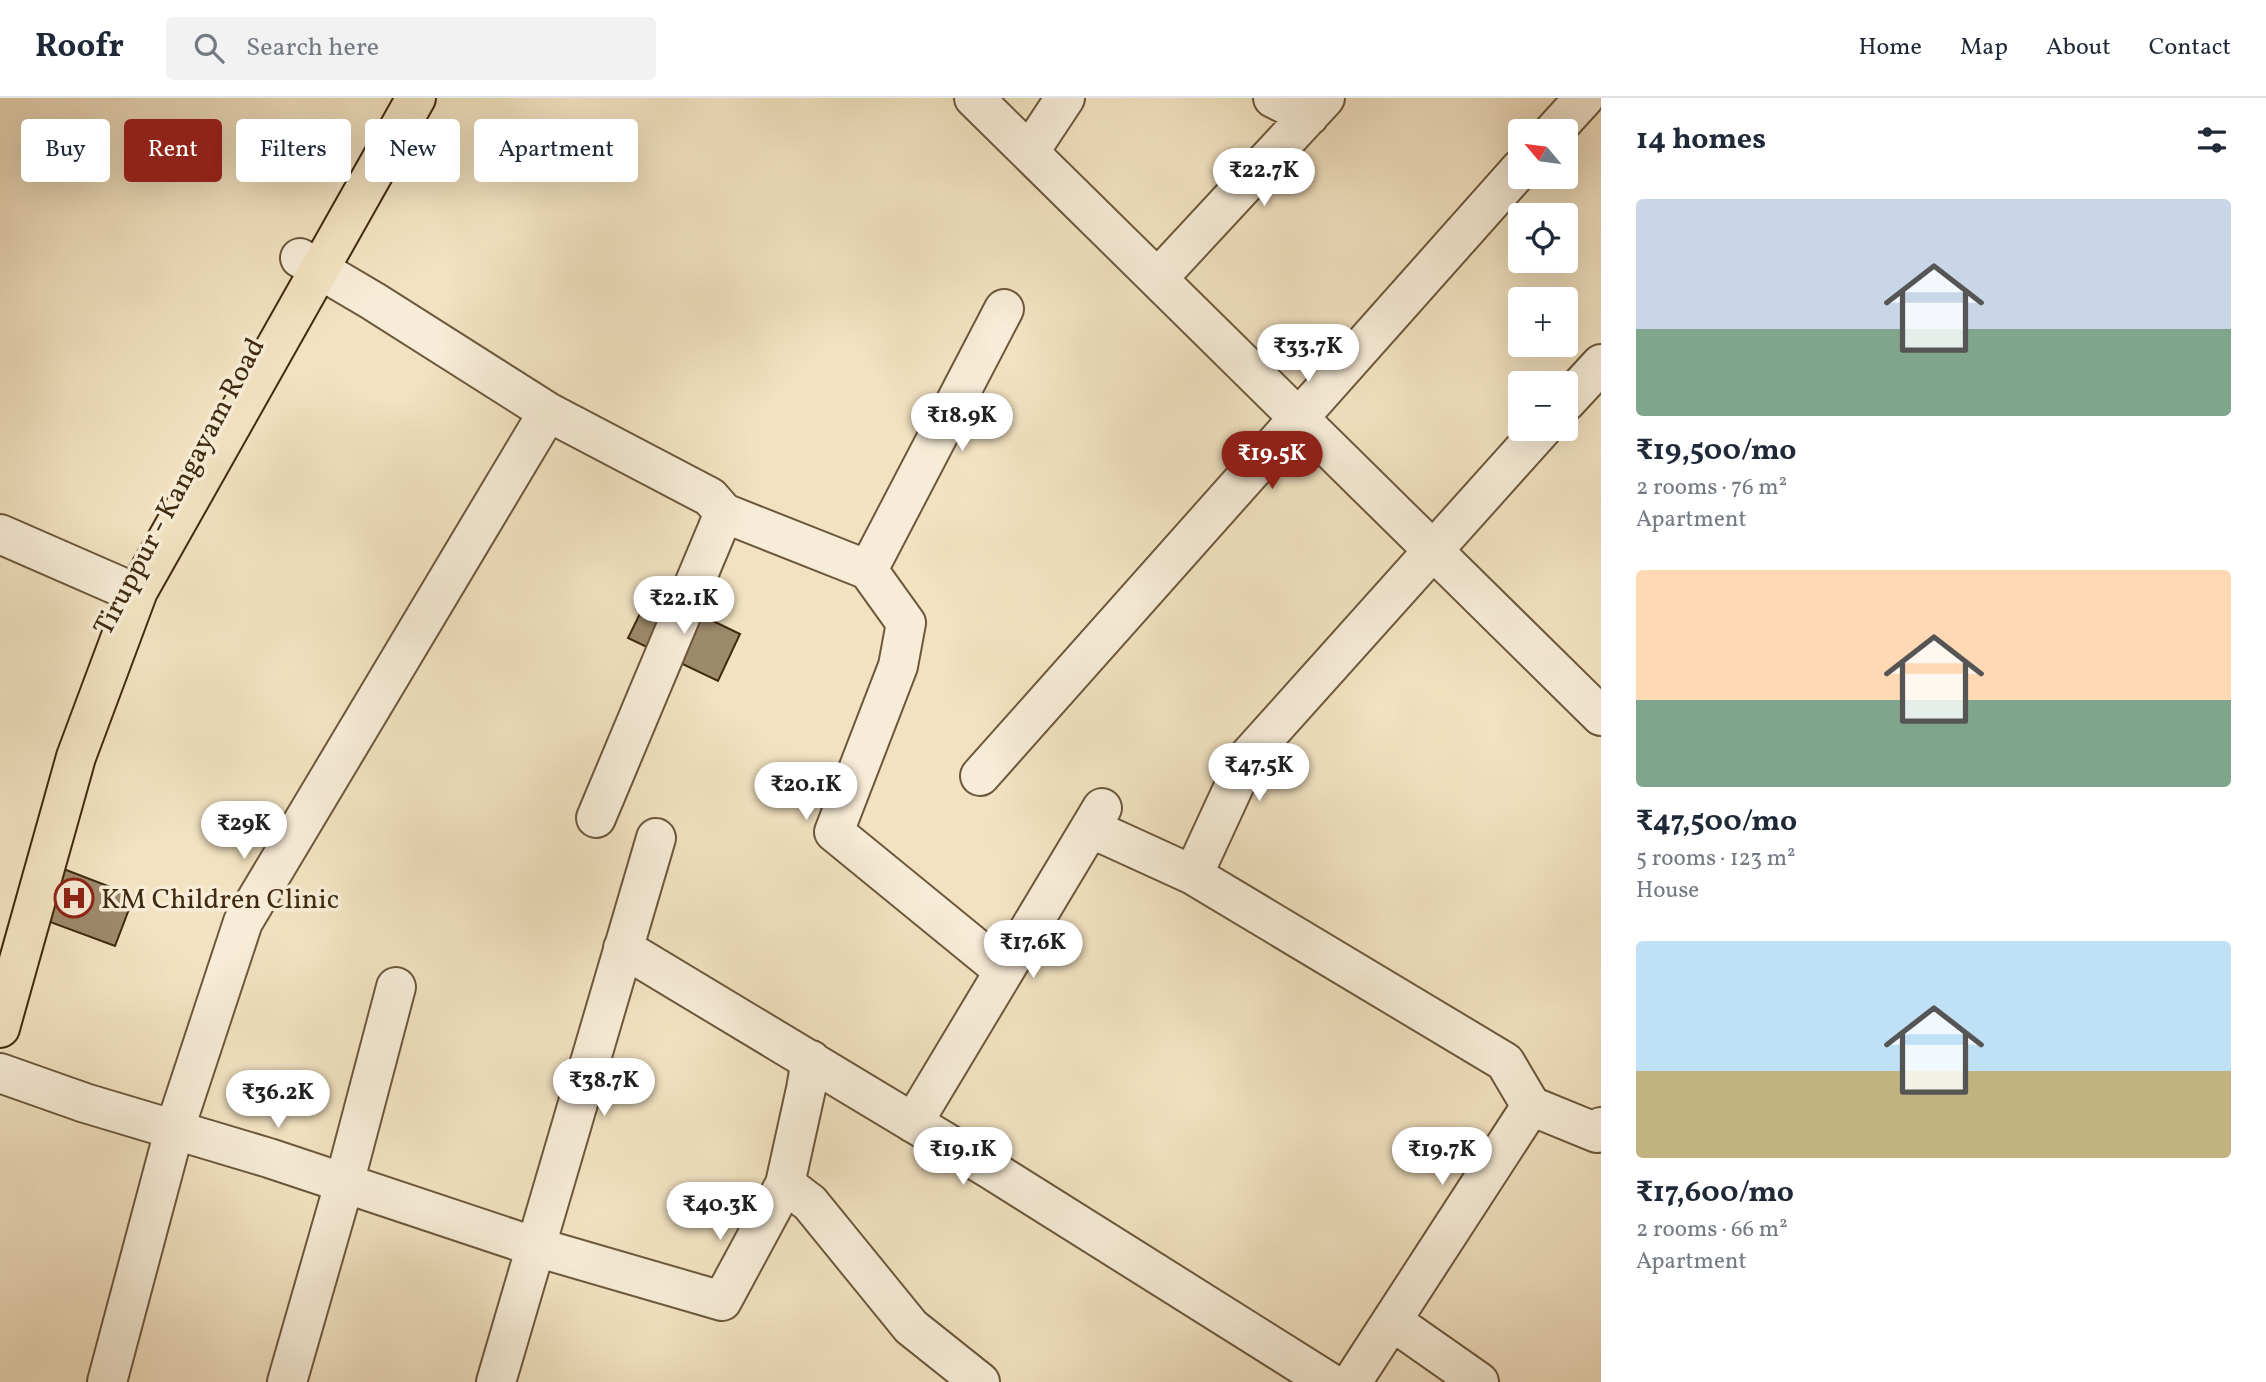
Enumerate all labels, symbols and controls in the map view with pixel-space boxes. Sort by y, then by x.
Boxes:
search box [166,17,656,80]
text: Roofr [35,25,124,71]
icon: search [190,29,228,67]
text: Search here [246,30,379,66]
text: Home [1858,31,1922,65]
text: Map [1960,31,2008,65]
text: About [2046,31,2111,65]
text: Contact [2149,31,2231,65]
chip: Buy [21,119,110,182]
chip: Rent [124,119,222,182]
chip: Filters [236,119,351,182]
chip: New [365,119,460,182]
chip: Apartment [474,119,638,182]
north arrow [1508,119,1578,189]
map controls [1508,119,1578,441]
text: 14 homes [1636,119,1766,161]
icon: filters [2193,121,2231,159]
pin: ₹22.7K [1207,148,1321,208]
text: ₹22.7K [1229,155,1299,187]
button: locate [1508,203,1578,273]
icon: home [1871,245,1997,371]
button: + [1508,287,1578,357]
pin: ₹33.7K [1251,324,1365,384]
street label: Tiruppur - Kangayam Road [85,331,275,643]
text: ₹33.7K [1273,331,1343,363]
button: − [1508,371,1578,441]
pin: ₹18.9K [905,394,1019,453]
text: ₹18.9K [927,400,997,432]
text: ₹19,500/mo [1636,430,1796,472]
pin: ₹19.5K [1215,432,1329,491]
text: ₹19.5K [1238,438,1306,470]
text: 2 rooms · 76 m² [1636,472,1787,504]
text: Apartment [1636,504,1747,536]
pin: ₹22.1K [627,576,741,636]
text: ₹22.1K [649,583,719,615]
icon: home [1871,616,1997,742]
pin: ₹47.5K [1202,744,1316,803]
text: ₹47.5K [1224,750,1294,782]
pin: ₹20.1K [749,762,863,822]
text: ₹20.1K [770,769,842,801]
text: ₹47,500/mo [1636,801,1797,843]
pin: ₹29K [203,802,285,861]
text: ₹29K [217,808,271,840]
text: 5 rooms · 123 m² [1636,843,1796,875]
text: House [1636,875,1699,907]
hospital icon: KM Children Clinic [53,877,95,919]
place label: KM Children Clinic [101,881,339,920]
pin: ₹17.6K [976,920,1090,980]
text: ₹17.6K [1000,927,1066,959]
icon: home [1871,987,1997,1113]
pin: ₹38.7K [547,1058,661,1118]
text: ₹38.7K [569,1065,639,1097]
pin: ₹36.2K [221,1070,335,1130]
text: ₹36.2K [242,1077,314,1109]
pin: ₹19.1K [906,1128,1020,1187]
pin: ₹19.7K [1385,1128,1499,1187]
text: ₹19.1K [929,1134,997,1166]
text: ₹19.7K [1408,1134,1476,1166]
text: ₹17,600/mo [1636,1172,1794,1214]
pin: ₹40.3K [663,1182,777,1242]
text: ₹40.3K [683,1189,757,1221]
text: 2 rooms · 66 m² [1636,1214,1788,1246]
text: Apartment [1636,1246,1747,1278]

